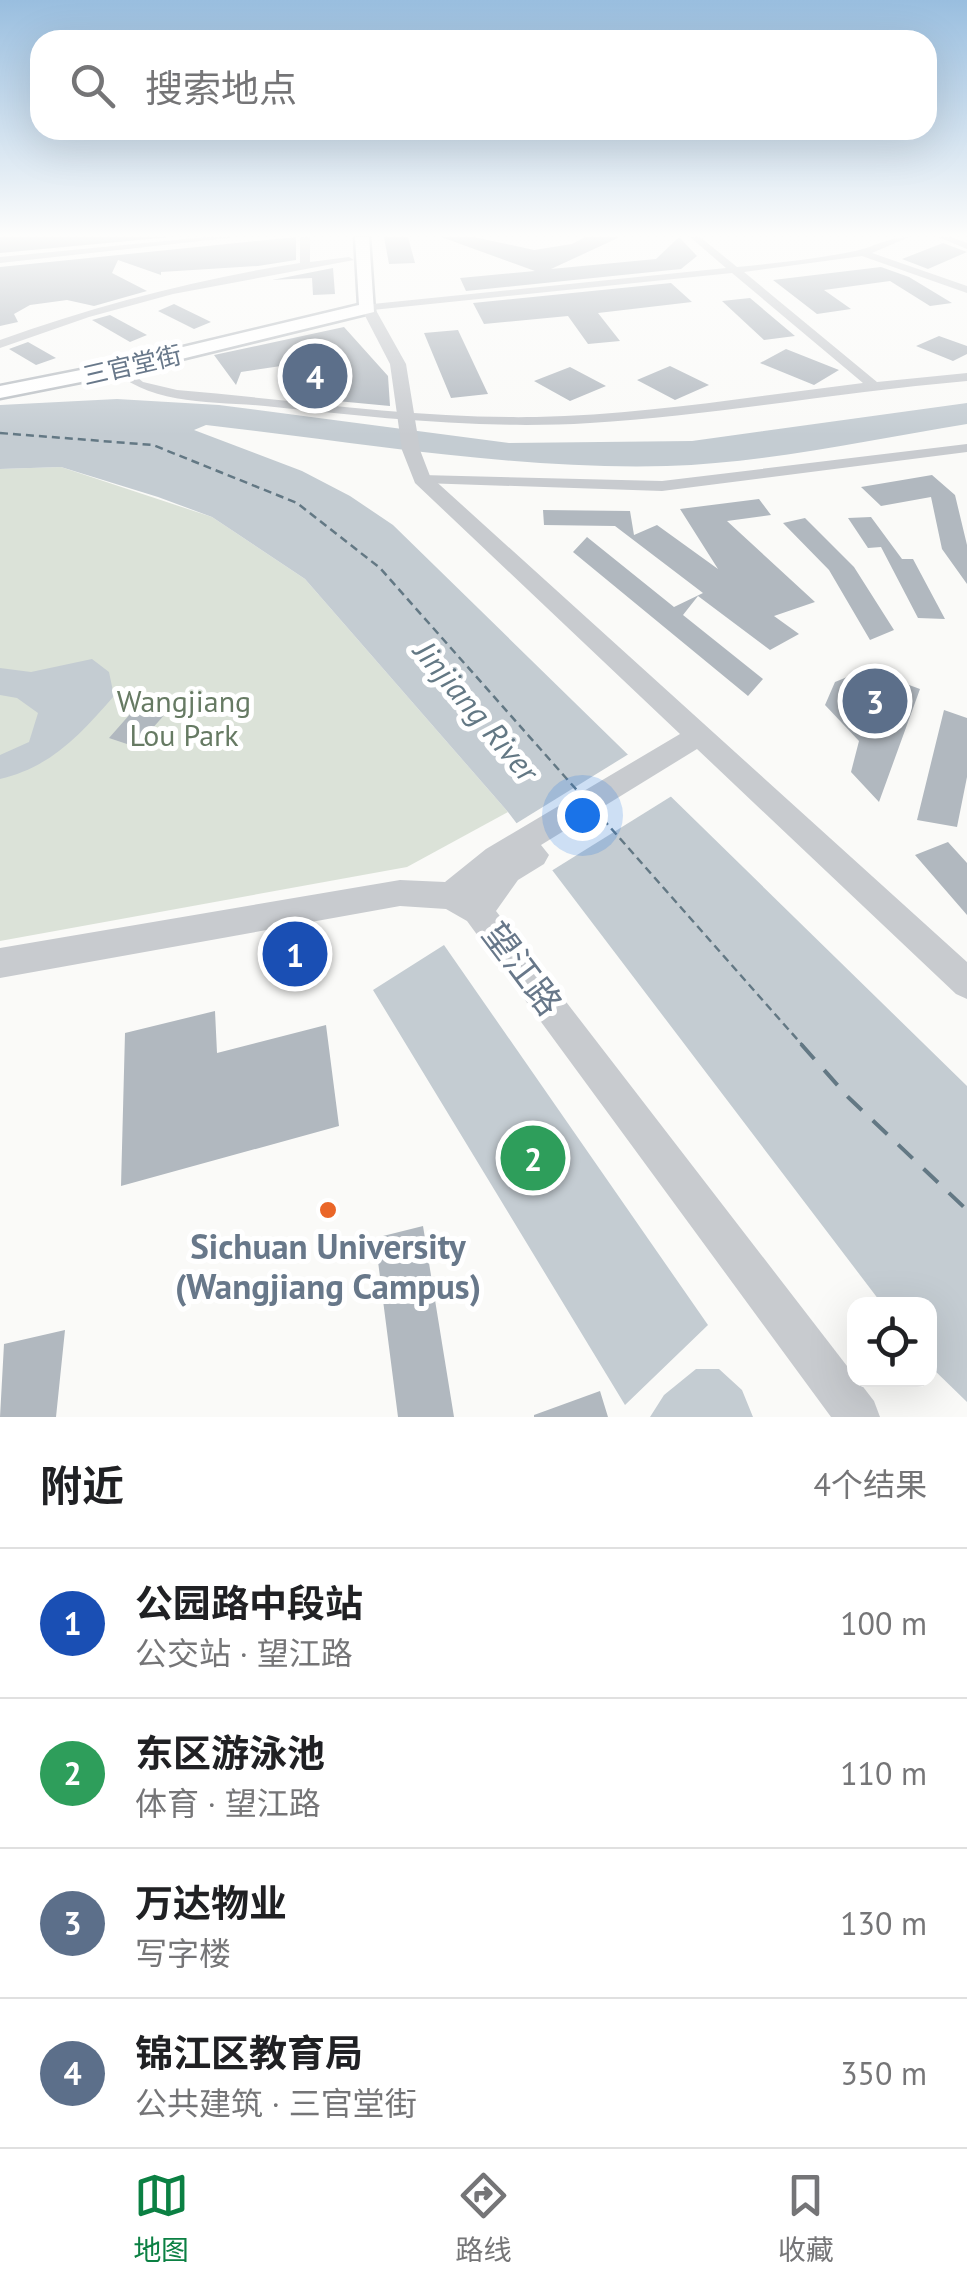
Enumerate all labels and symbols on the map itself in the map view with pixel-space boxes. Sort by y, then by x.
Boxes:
street label: 三官堂街 [80,338,184,392]
pin: 4 [282,338,348,414]
water label: Jinjiang River [404,629,550,792]
pin: 3 [842,664,908,738]
park label: Wangjiang Lou Park [117,681,251,754]
your location [557,790,608,841]
street label: 望江路 [473,913,573,1024]
pin: 1 [262,916,328,992]
pin: 2 [500,1120,566,1196]
marker: Sichuan University (Wangjiang Campus) [317,1199,339,1221]
place label: Sichuan University (Wangjiang Campus) [175,1223,481,1309]

